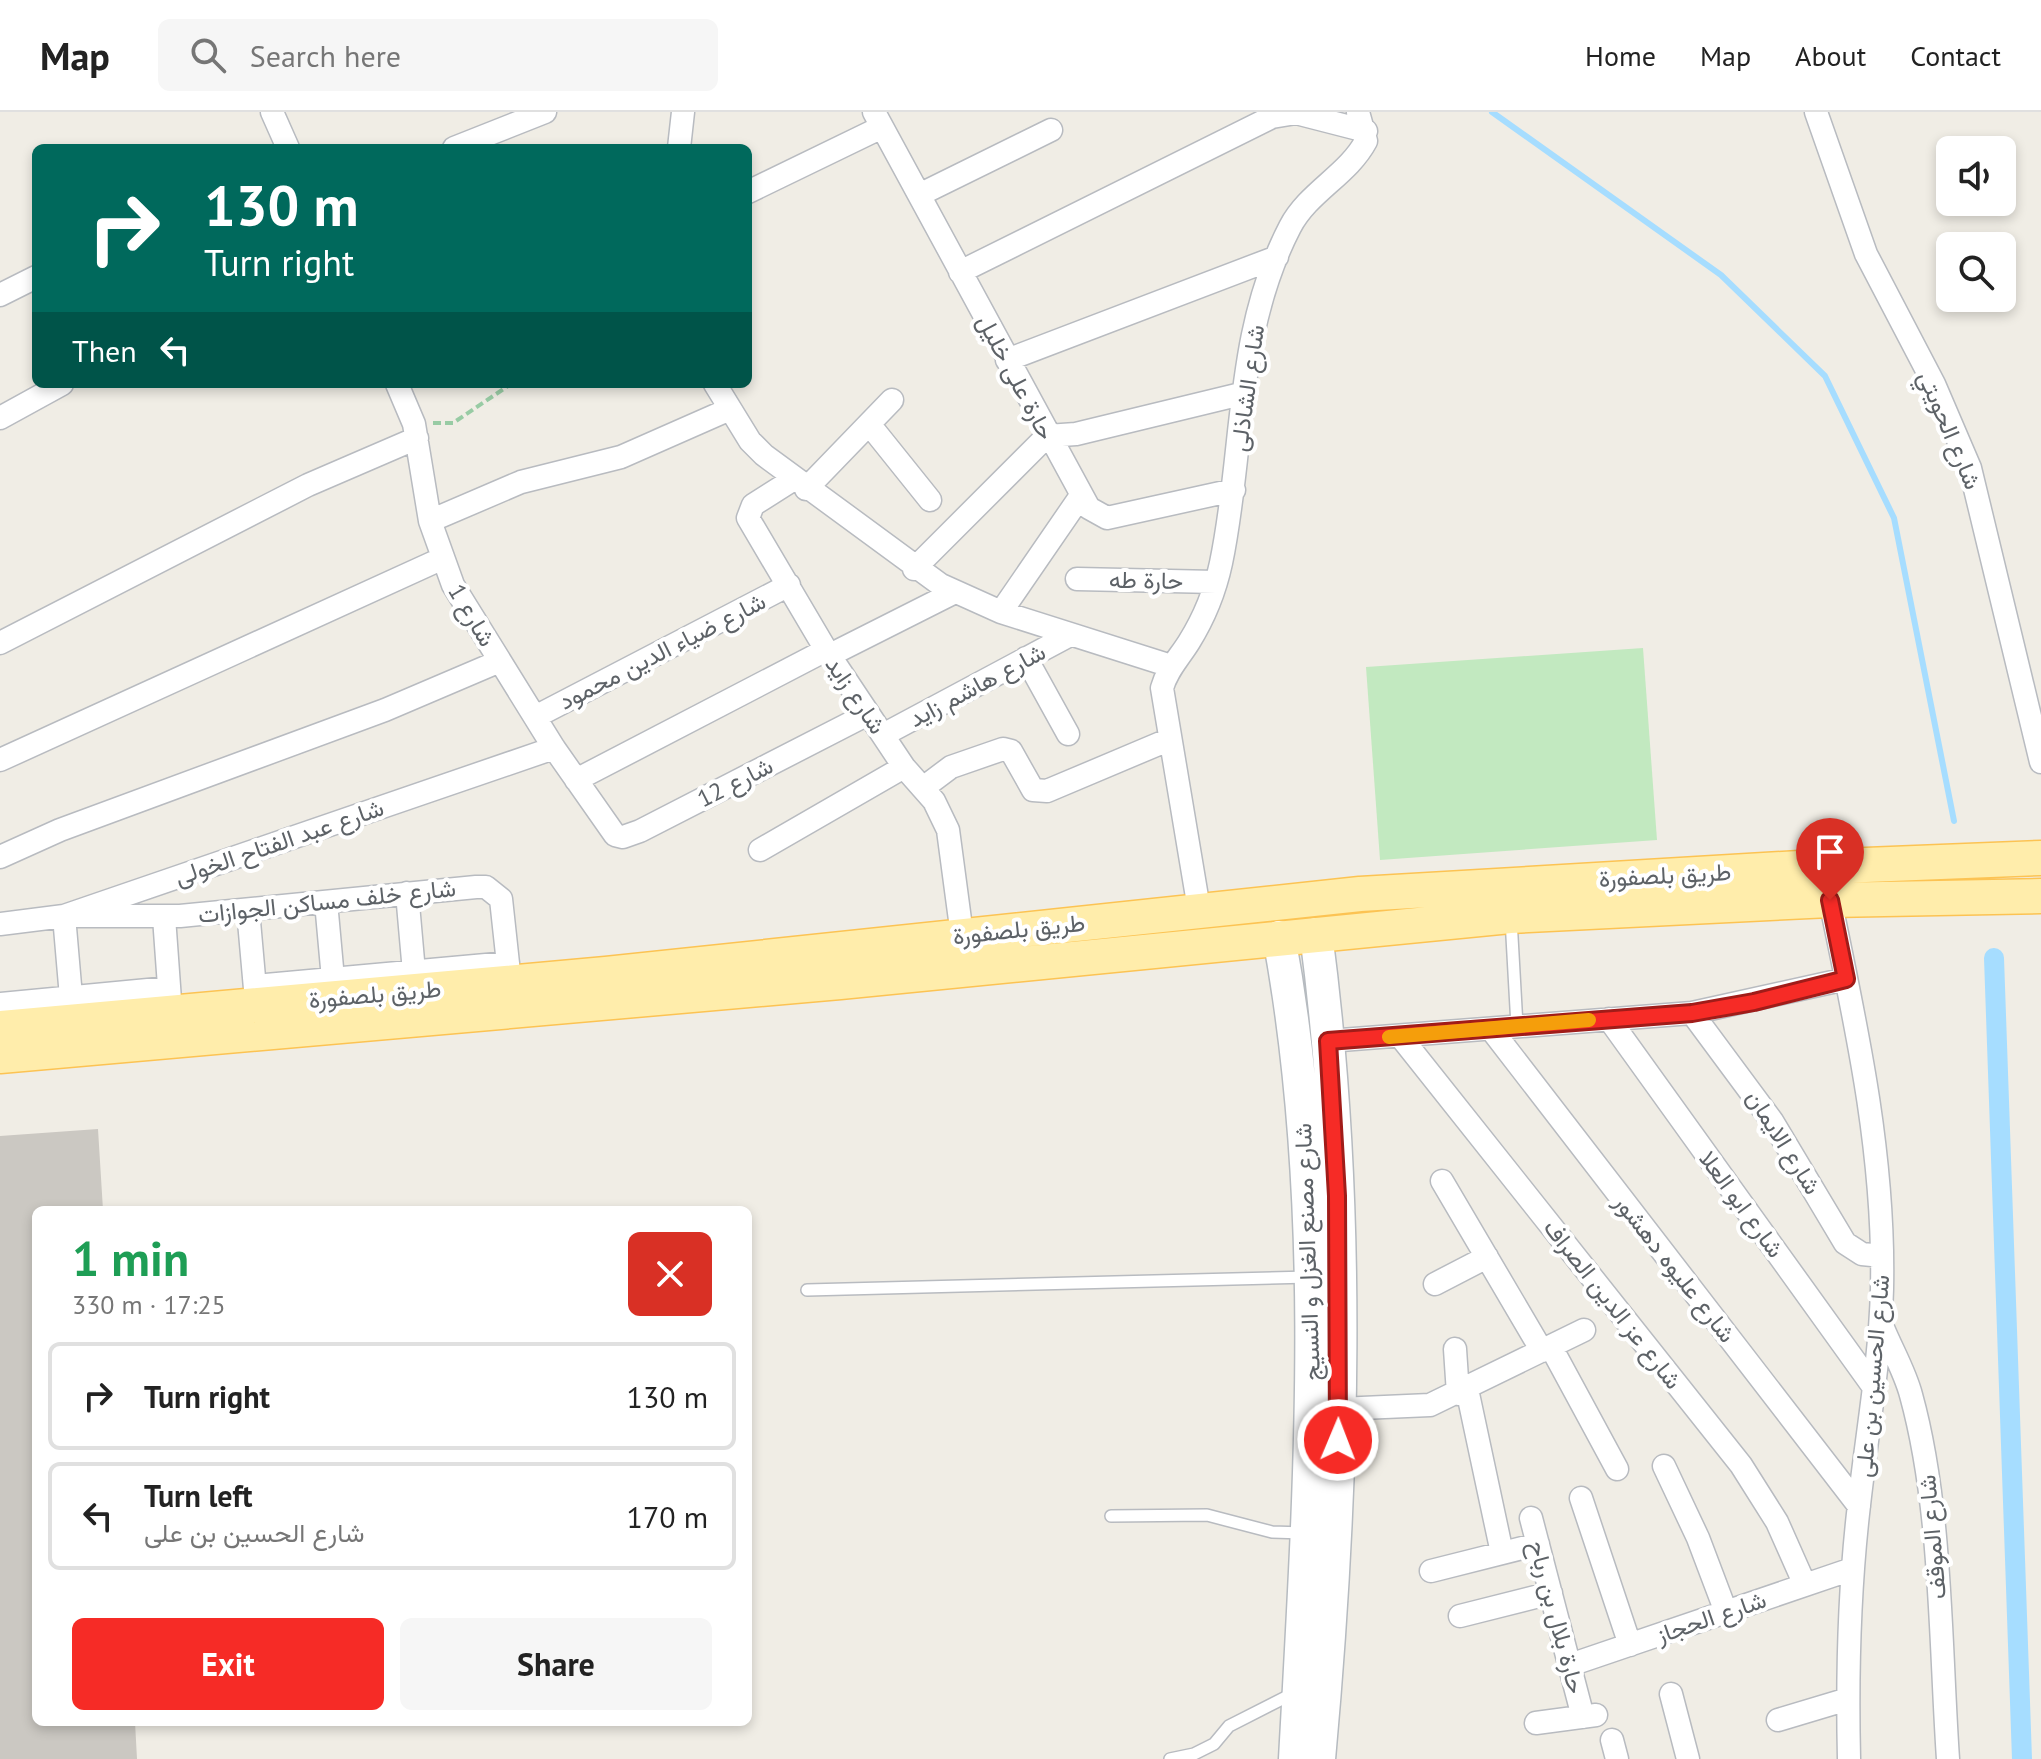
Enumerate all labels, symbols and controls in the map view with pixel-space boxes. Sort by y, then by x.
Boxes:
search box [158,19,718,91]
text: Map [40,31,110,80]
icon: search [186,33,230,77]
text: Search here [250,36,401,75]
text: Home [1585,37,1656,74]
text: Map [1700,37,1751,74]
text: About [1795,37,1866,74]
text: Contact [1910,37,2001,74]
map controls [1936,136,2016,312]
button: sound [1936,136,2016,216]
text: 130 m [204,169,359,241]
icon: right [72,176,176,280]
button: search [1936,232,2016,312]
text: Turn right [204,239,354,286]
street label: حارة على خليل [970,309,1062,445]
street label: شارع الشاذلى [1223,323,1272,454]
icon: left [153,328,197,372]
text: Then [72,331,137,370]
street label: شارع الحويتي [1907,366,1989,496]
street label: حارة طه [1109,564,1183,596]
street label: شارع 1 [440,578,503,653]
street label: شارع ضياء الدين محمود [553,585,771,718]
street label: شارع هاشم زايد [903,636,1051,735]
street label: شارع زايد [818,650,893,740]
street label: شارع 12 [692,750,779,815]
street label: شارع عبد الفتاح الخولى [170,792,388,893]
pin [1796,818,1864,900]
icon: arrive [1808,830,1852,874]
street label: طريق بلصفورة [1598,856,1732,894]
street label: شارع خلف مساكن الجوازات [197,872,458,931]
street label: طريق بلصفورة [951,907,1087,951]
street label: طريق بلصفورة [308,973,442,1015]
street label: شارع الايمان [1739,1084,1828,1201]
street label: شارع مصنع الغزل و النسيج [1287,1122,1329,1381]
street label: شارع ابو العلا [1692,1144,1791,1264]
street label: شارع عليوه دهشور [1606,1187,1743,1349]
street label: شارع عز الدين الصراف [1536,1213,1689,1396]
text: 1 min [72,1227,189,1289]
button: close [628,1232,712,1316]
street label: شارع الحسين بن على [1848,1273,1897,1479]
text: 330 m · 17:25 [72,1288,226,1321]
icon: right [76,1374,120,1418]
text: Turn right [144,1377,270,1416]
text: 130 m [627,1377,708,1416]
position arrow [1296,1398,1380,1482]
street label: شارع الموقف [1911,1473,1954,1601]
text: Turn left [144,1476,252,1515]
icon: left [76,1494,120,1538]
text: 170 m [627,1497,708,1536]
text: شارع الحسين بن على [144,1516,365,1549]
street label: حارة بلال بن رباح [1521,1537,1592,1697]
street label: شارع الحجاز [1651,1584,1770,1652]
button: Exit [72,1618,384,1710]
button: Share [400,1618,712,1710]

